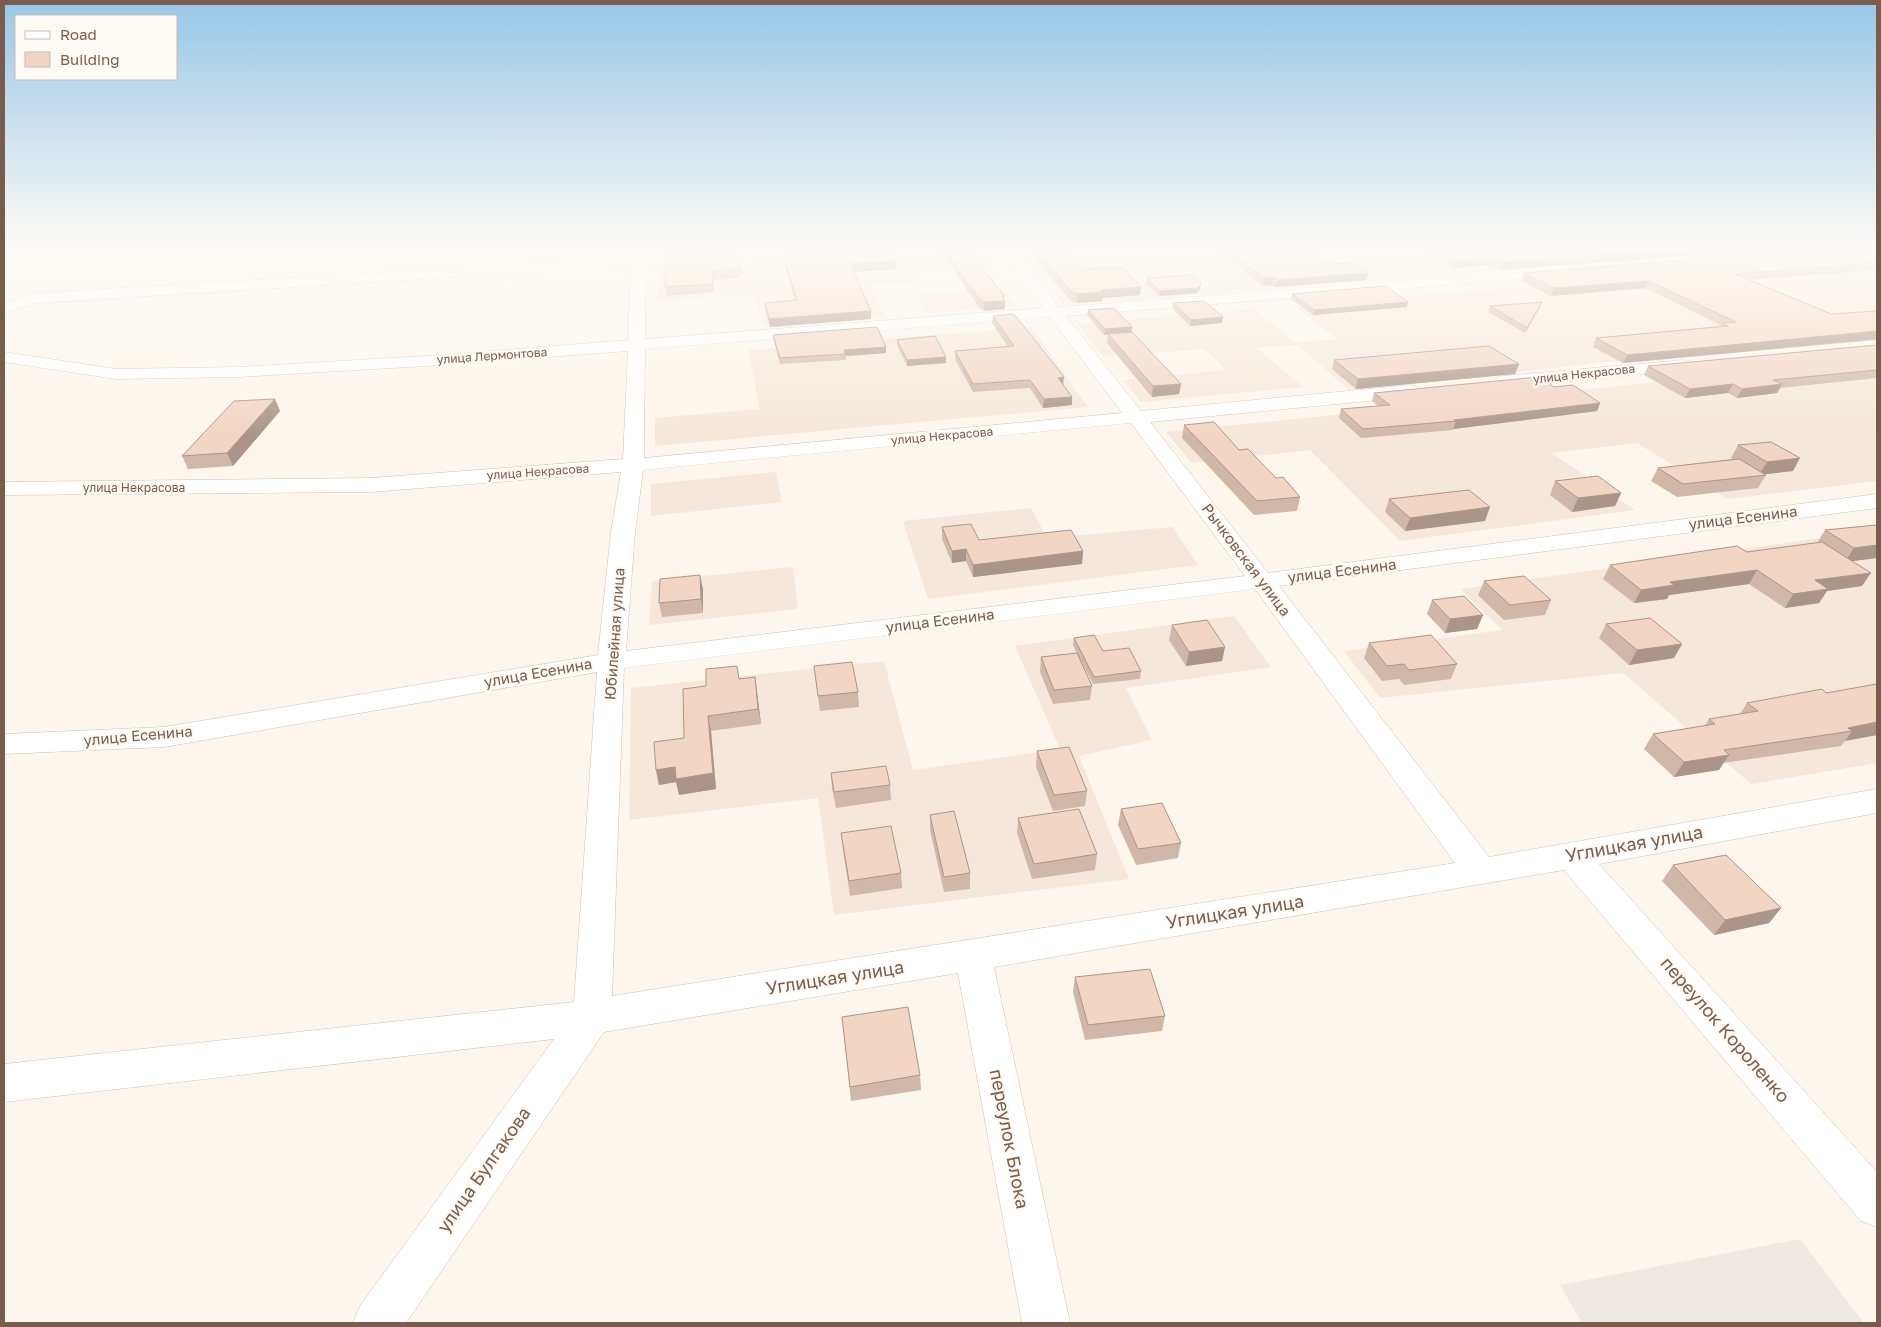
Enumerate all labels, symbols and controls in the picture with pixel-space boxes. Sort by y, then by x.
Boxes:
legend [15,15,178,80]
text: Road [60,25,97,43]
text: Building [60,50,120,68]
street label: улица Лермонтова [436,344,548,367]
street label: улица Некрасова [1532,361,1636,386]
street label: улица Некрасова [890,424,994,447]
street label: улица Некрасова [486,460,590,483]
street label: улица Некрасова [83,480,185,495]
street label: Рычковская улица [1199,500,1295,619]
street label: улица Есенина [1687,501,1798,533]
street label: улица Есенина [1286,554,1397,586]
street label: Юбилейная улица [600,567,628,701]
street label: улица Есенина [884,604,995,636]
street label: улица Есенина [482,654,593,690]
street label: улица Есенина [83,721,193,749]
street label: Углицкая улица [1563,820,1704,866]
street label: Углицкая улица [1164,889,1305,933]
street label: переулок Короленко [1657,952,1795,1107]
street label: Углицкая улица [764,955,905,999]
street label: переулок Блока [986,1067,1034,1210]
street label: улица Булгакова [432,1102,535,1236]

